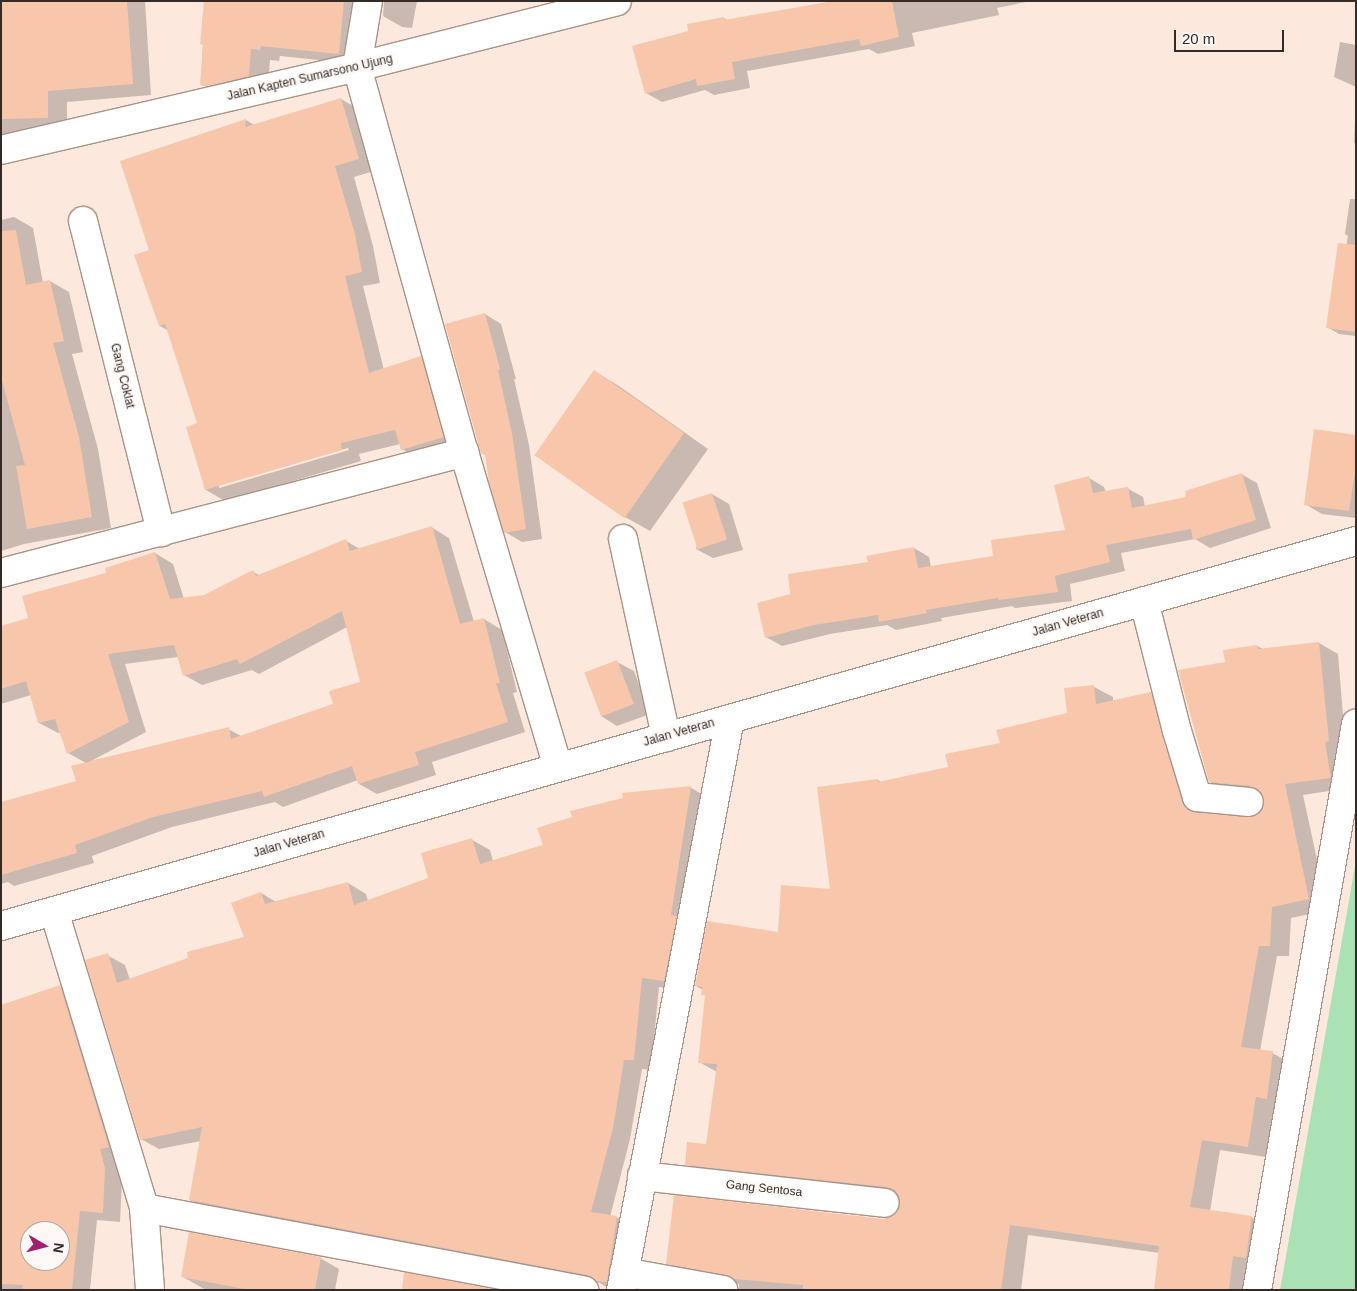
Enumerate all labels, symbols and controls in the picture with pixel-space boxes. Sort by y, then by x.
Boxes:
scale bar [1177,20,1287,52]
text: 20 m [1182,30,1215,47]
street label: Jalan Kapten Sumarsono Ujung [226,52,394,104]
street label: Gang Coklat [107,342,137,410]
street label: Jalan Veteran [1031,606,1105,640]
street label: Jalan Veteran [642,716,716,750]
street label: Jalan Veteran [252,827,326,861]
street label: Gang Sentosa [725,1178,803,1200]
north arrow [20,1221,70,1271]
text: N [50,1242,67,1254]

